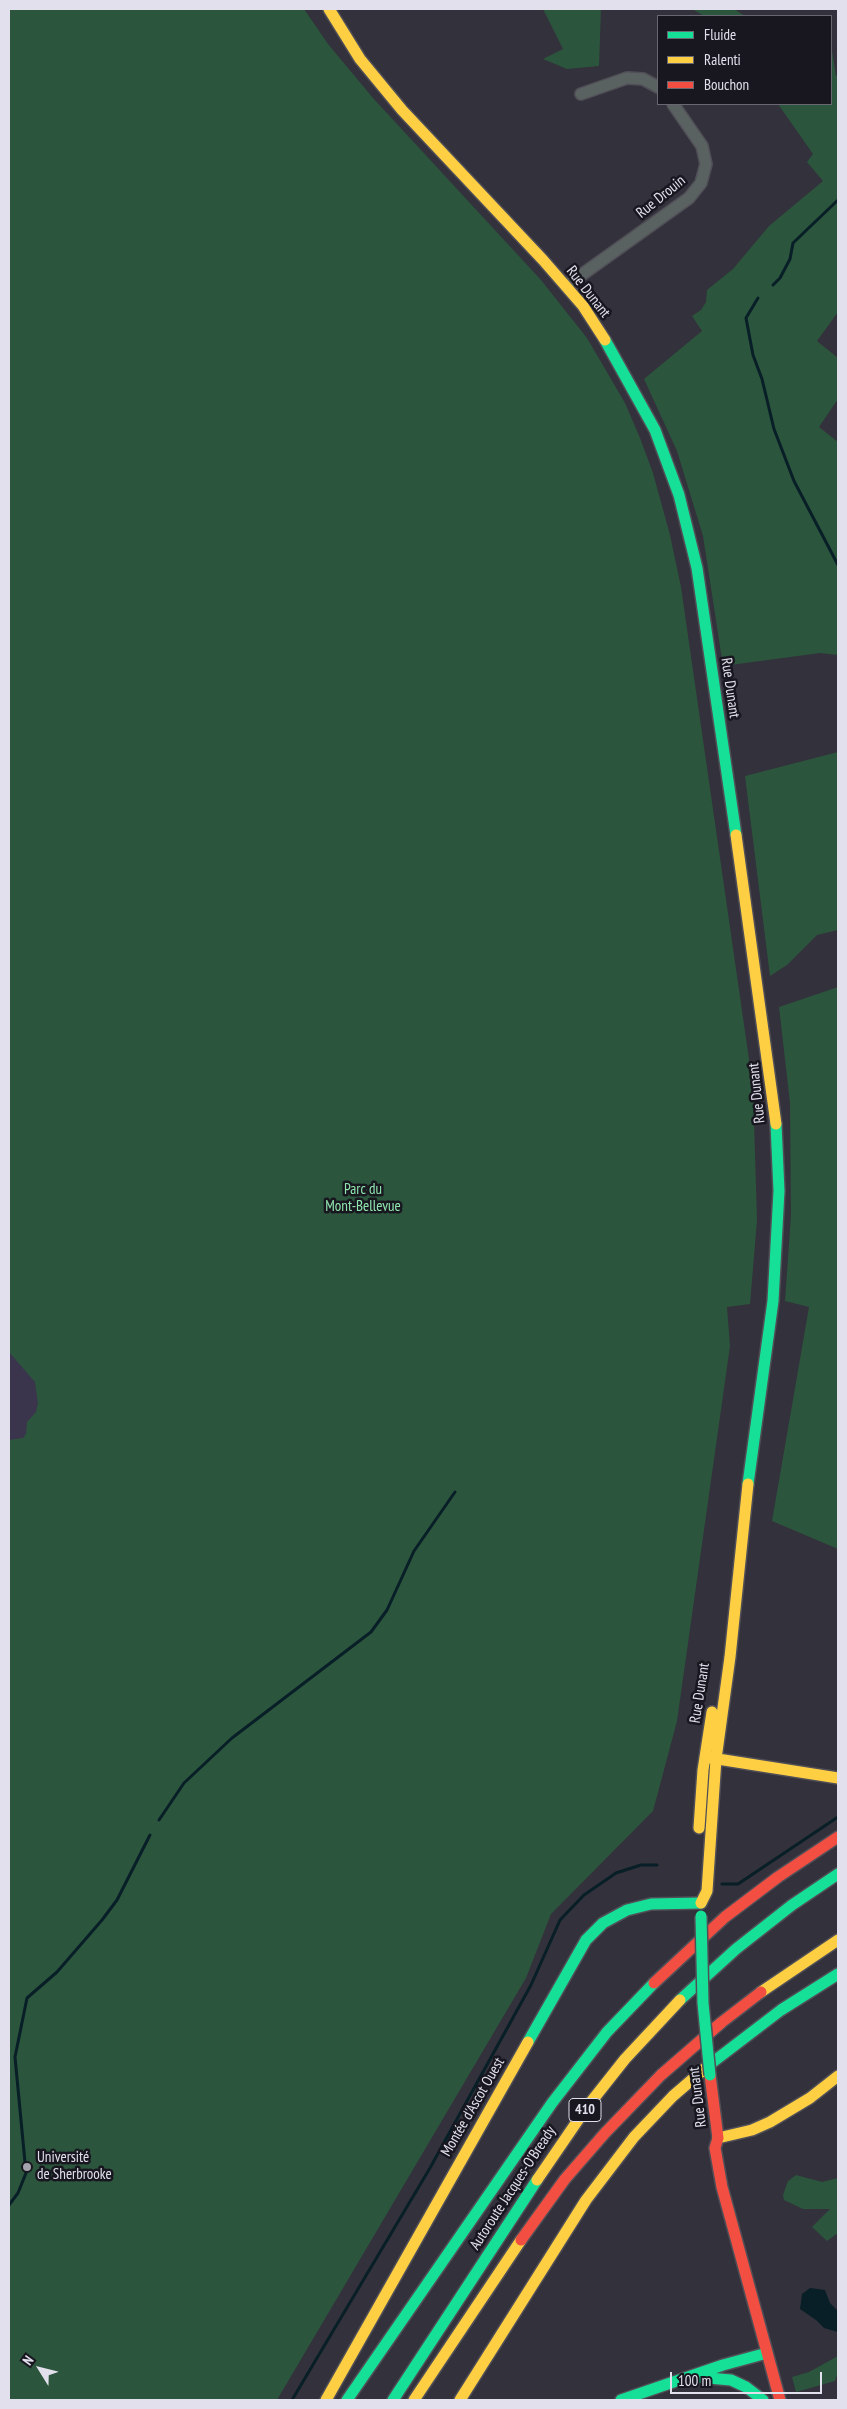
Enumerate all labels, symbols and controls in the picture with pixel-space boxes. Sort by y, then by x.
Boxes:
legend [657,15,832,105]
text: Fluide [704,25,736,44]
text: Ralenti [704,50,741,69]
text: Bouchon [704,75,749,94]
street label: Rue Drouin [633,172,689,222]
street label: Rue Dunant [562,263,614,321]
street label: Rue Dunant [717,657,743,719]
street label: Rue Dunant [745,1062,769,1124]
park label: Parc du Mont-Bellevue [325,1181,401,1216]
street label: Rue Dunant [686,1662,714,1724]
street label: Montée d'Ascot Ouest [437,2054,509,2160]
street label: Rue Dunant [685,2066,711,2128]
road number: 410 [569,2098,601,2122]
street label: Autoroute Jacques-O'Bready [466,2123,560,2253]
place label: Université de Sherbrooke [37,2149,112,2184]
marker: Université de Sherbrooke [21,2161,33,2173]
north arrow [15,2344,65,2394]
text: N [18,2352,37,2369]
scale bar [672,2362,824,2394]
text: 100 m [678,2371,711,2390]

